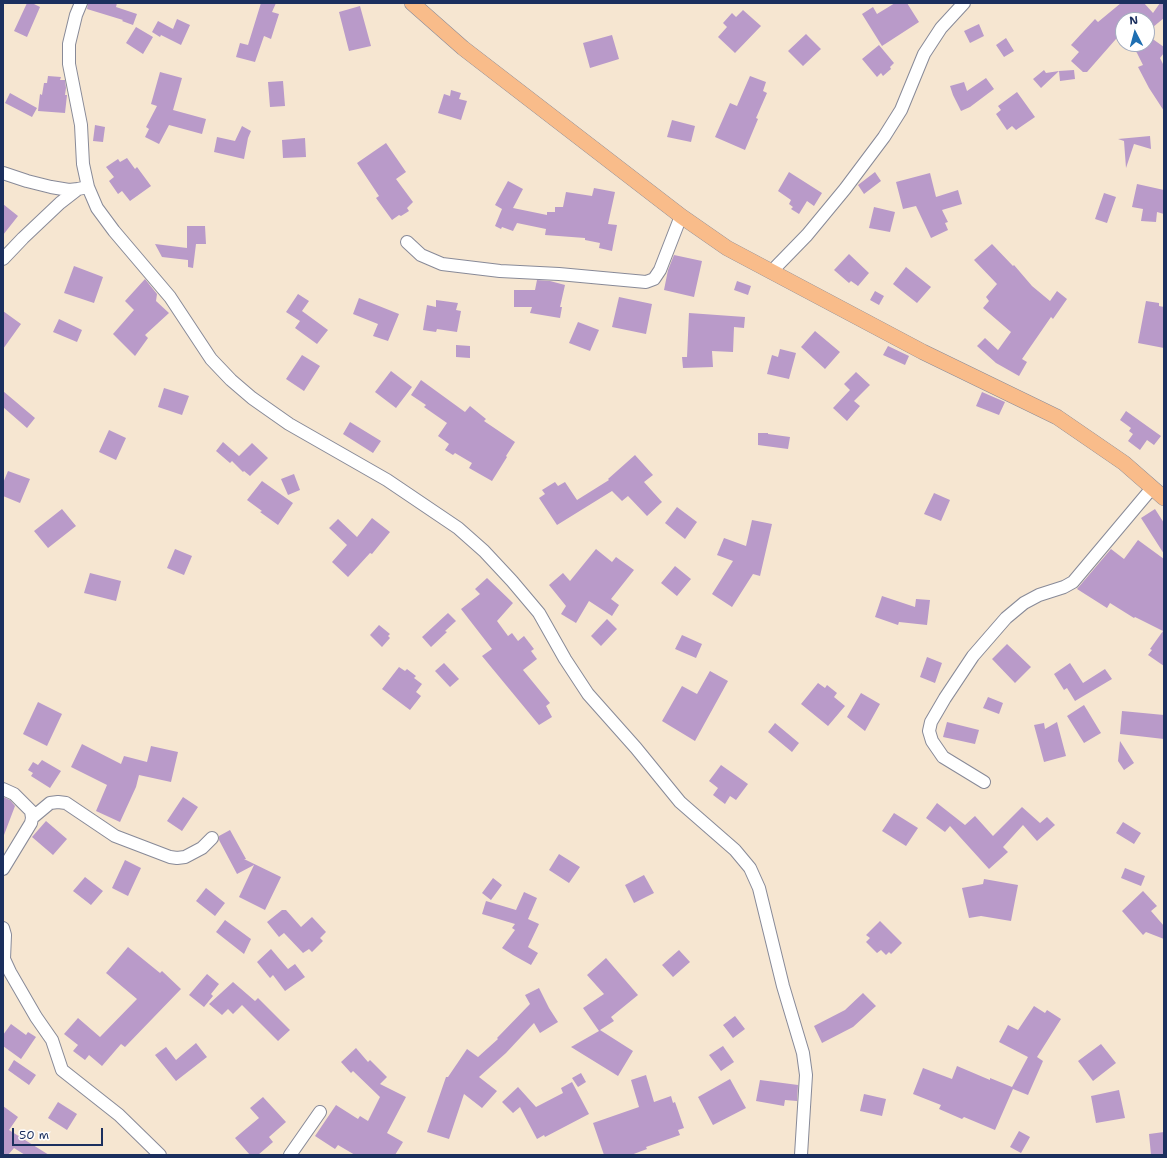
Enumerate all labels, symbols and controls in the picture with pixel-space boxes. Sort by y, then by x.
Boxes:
north arrow [1115,12,1155,52]
text: N [1129,13,1139,28]
scale bar [14,1120,105,1146]
text: 50 m [19,1127,49,1143]

